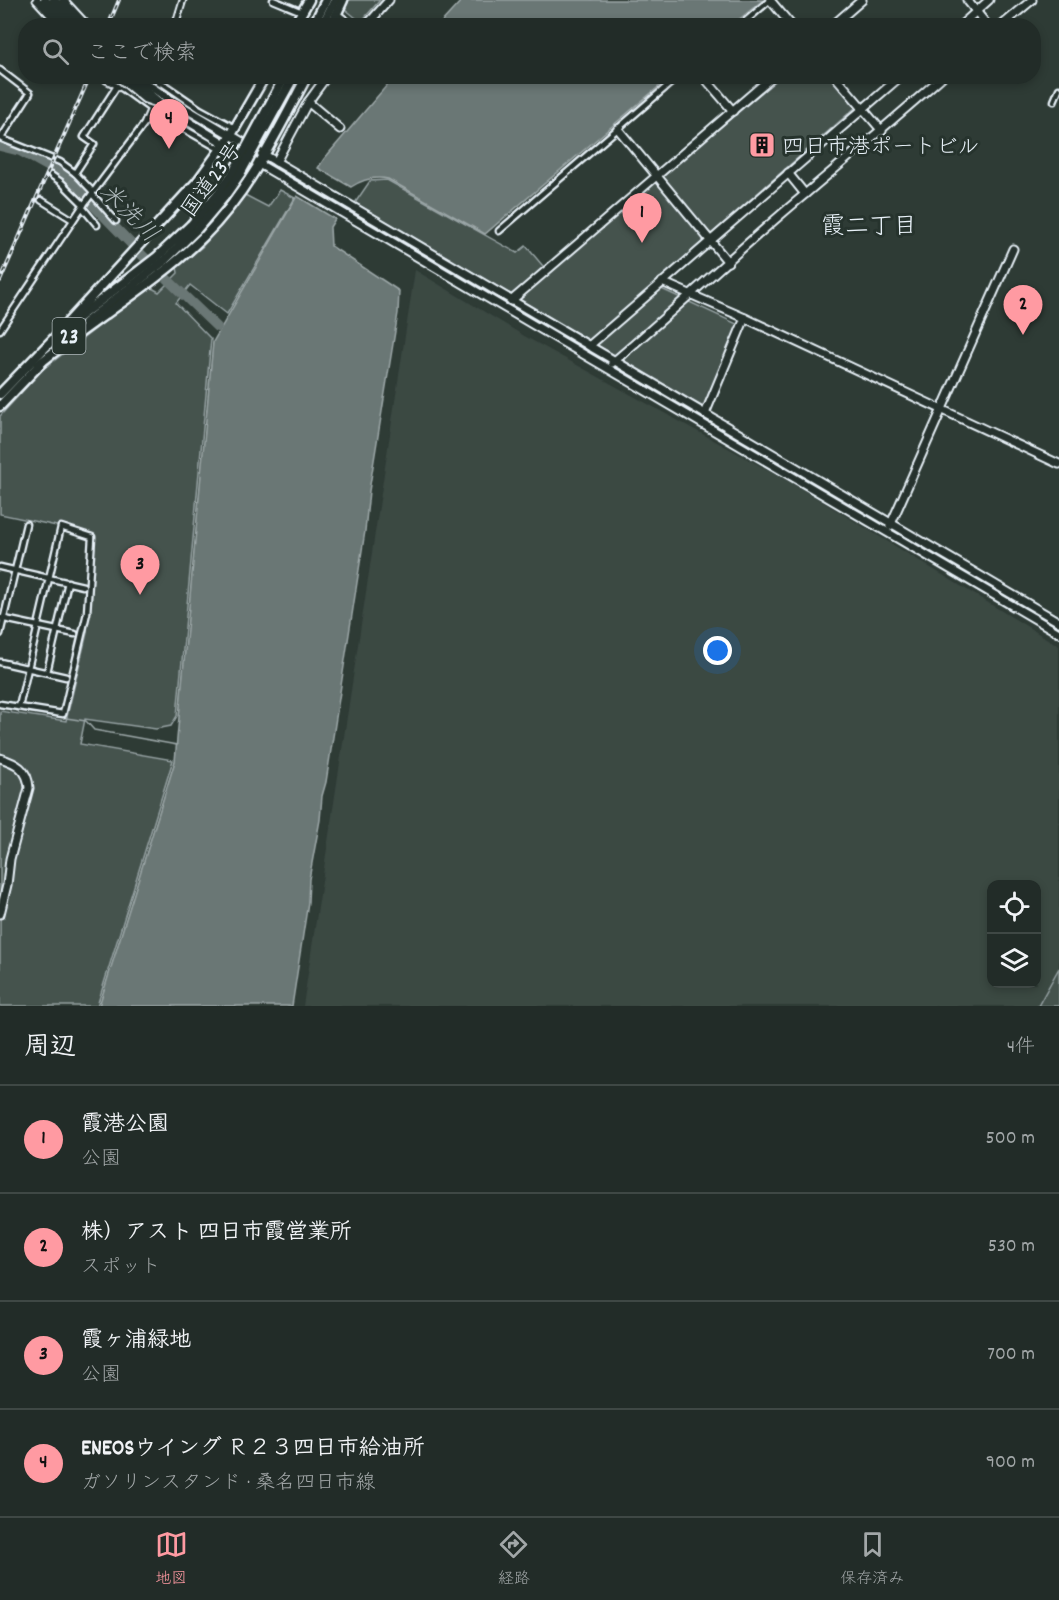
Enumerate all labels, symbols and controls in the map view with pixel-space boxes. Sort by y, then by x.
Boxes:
search box [18,18,1041,84]
icon: search [39,35,72,68]
text: ここで検索 [87,39,197,70]
pin: 4 [150,100,188,149]
building icon: 四日市港ポートビル [747,130,777,160]
place label: 四日市港ポートビル [782,133,980,164]
street label: 国道23号 [175,137,250,225]
water label: 米洗川 [90,177,165,252]
pin: 1 [622,194,662,243]
district label: 霞二丁目 [821,211,917,245]
pin: 2 [1004,286,1042,335]
road number: 23 [52,318,86,354]
pin: 3 [120,546,160,595]
your location [703,636,732,665]
map controls [987,880,1041,988]
button: locate [987,880,1041,934]
button: layers [987,934,1041,988]
text: 周辺 [24,1030,76,1067]
text: 4件 [1007,1034,1035,1062]
text: 霞港公園 [81,1110,169,1141]
text: 1 [41,1125,46,1153]
text: 500 m [986,1125,1035,1153]
text: 公園 [81,1146,121,1174]
text: 株）アスト 四日市霞営業所 [81,1218,352,1249]
text: 2 [39,1233,48,1261]
text: 530 m [988,1233,1035,1261]
text: スポット [81,1254,161,1282]
text: 霞ヶ浦緑地 [81,1326,191,1357]
text: 3 [39,1341,48,1369]
text: 700 m [987,1341,1035,1369]
text: 公園 [81,1362,121,1390]
text: ENEOSウイング Ｒ２３四日市給油所 [81,1434,425,1465]
text: 4 [39,1449,48,1477]
text: 900 m [986,1449,1035,1477]
text: ガソリンスタンド · 桑名四日市線 [81,1470,375,1498]
tab: 地図 [155,1528,188,1591]
tab: 経路 [497,1528,530,1591]
tab: 保存済み [840,1528,904,1591]

